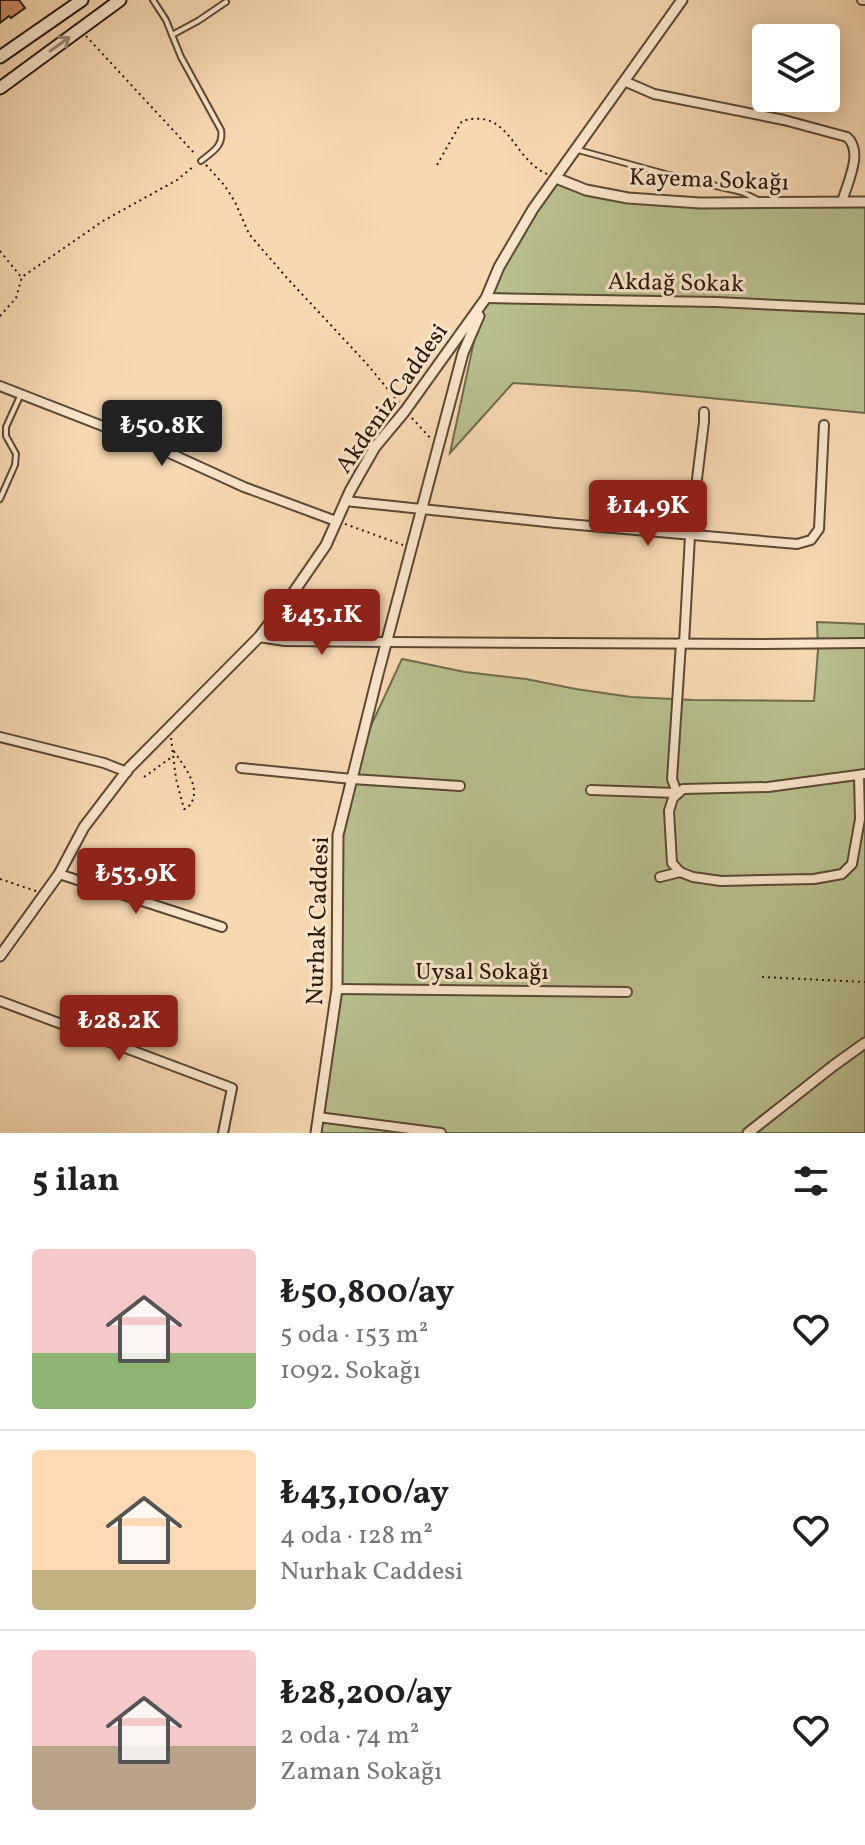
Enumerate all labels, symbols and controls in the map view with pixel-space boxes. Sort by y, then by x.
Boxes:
map controls [752,24,840,112]
button: layers [752,24,840,112]
one-way arrow [49,36,71,52]
street label: Kayema Sokağı [628,161,789,201]
street label: Akdağ Sokak [608,266,744,302]
street label: Akdeniz Caddesi [328,317,457,481]
pin: ₺50.8K [97,400,227,468]
text: ₺50.8K [120,408,204,444]
pin: ₺14.9K [583,480,713,548]
text: ₺14.9K [607,488,689,524]
pin: ₺43.1K [257,589,387,657]
text: ₺43.1K [282,597,362,633]
street label: Nurhak Caddesi [299,836,339,1006]
pin: ₺53.9K [71,848,201,916]
text: ₺53.9K [95,856,177,892]
street label: Uysal Sokağı [415,956,549,990]
pin: ₺28.2K [54,995,184,1063]
text: ₺28.2K [78,1003,160,1039]
text: 5 ilan [32,1158,120,1205]
icon: filters [789,1159,833,1203]
text: ₺50,800/ay [280,1270,454,1317]
icon: home [96,1281,192,1377]
icon: heart [789,1307,833,1351]
text: 5 oda · 153 m² [280,1317,428,1353]
text: 1092. Sokağı [280,1353,421,1389]
text: ₺43,100/ay [280,1471,449,1518]
icon: home [96,1482,192,1578]
icon: heart [789,1508,833,1552]
text: 4 oda · 128 m² [280,1518,433,1554]
text: Nurhak Caddesi [280,1554,463,1590]
text: ₺28,200/ay [280,1671,452,1718]
icon: home [96,1682,192,1778]
icon: heart [789,1708,833,1752]
text: 2 oda · 74 m² [280,1718,419,1754]
text: Zaman Sokağı [280,1754,442,1790]

